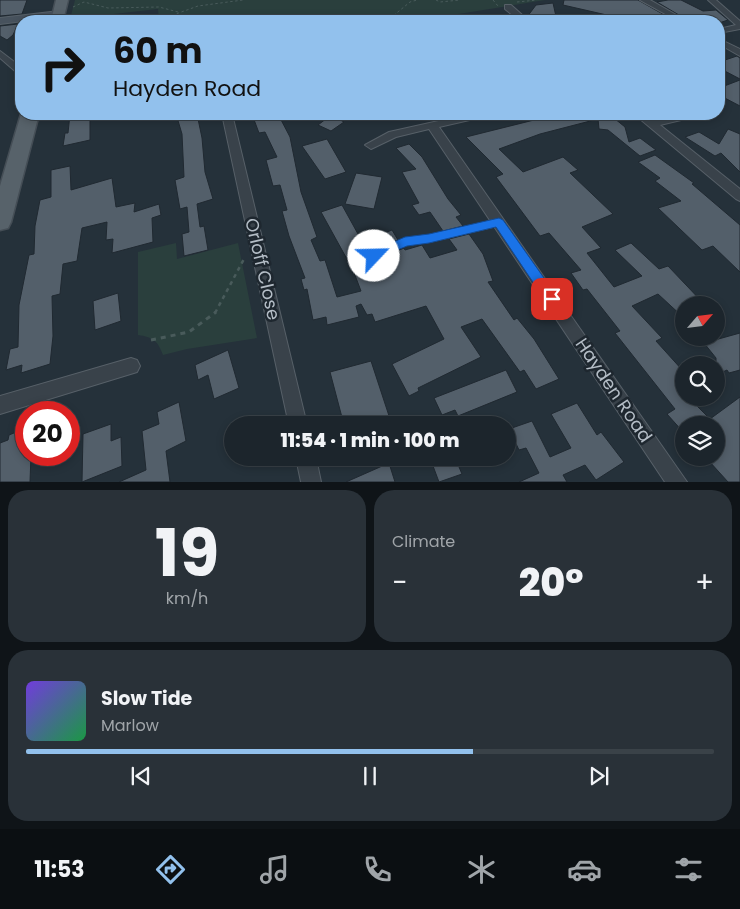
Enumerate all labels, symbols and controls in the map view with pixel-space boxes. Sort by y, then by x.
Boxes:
text: 60 m [113,26,203,75]
icon: right [30,35,95,100]
text: Hayden Road [113,73,261,104]
street label: Orloff Close [239,216,287,322]
position arrow [347,229,399,281]
pin [531,278,573,320]
icon: arrive [538,285,566,313]
north arrow [675,296,725,346]
map controls [675,296,725,466]
street label: Hayden Road [570,333,658,447]
button: search [675,356,725,406]
speed limit sign: 20 [15,401,80,466]
button: layers [675,416,725,466]
text: 11:54 · 1 min · 100 m [280,427,460,454]
text: 19 [155,508,219,599]
text: Climate [392,530,455,553]
text: 20° [519,556,584,609]
text: − [392,563,407,602]
text: + [695,563,714,602]
text: km/h [166,587,208,610]
text: Slow Tide [101,685,192,712]
text: Marlow [101,714,159,737]
icon: previous [127,762,155,790]
icon: pause [356,762,384,790]
icon: next [585,762,613,790]
icon: directions [153,852,188,887]
icon: music [257,852,292,887]
icon: phone [360,852,395,887]
icon: climate [464,852,499,887]
icon: car [567,852,602,887]
icon: filters [671,852,706,887]
text: 11:53 [34,854,85,885]

